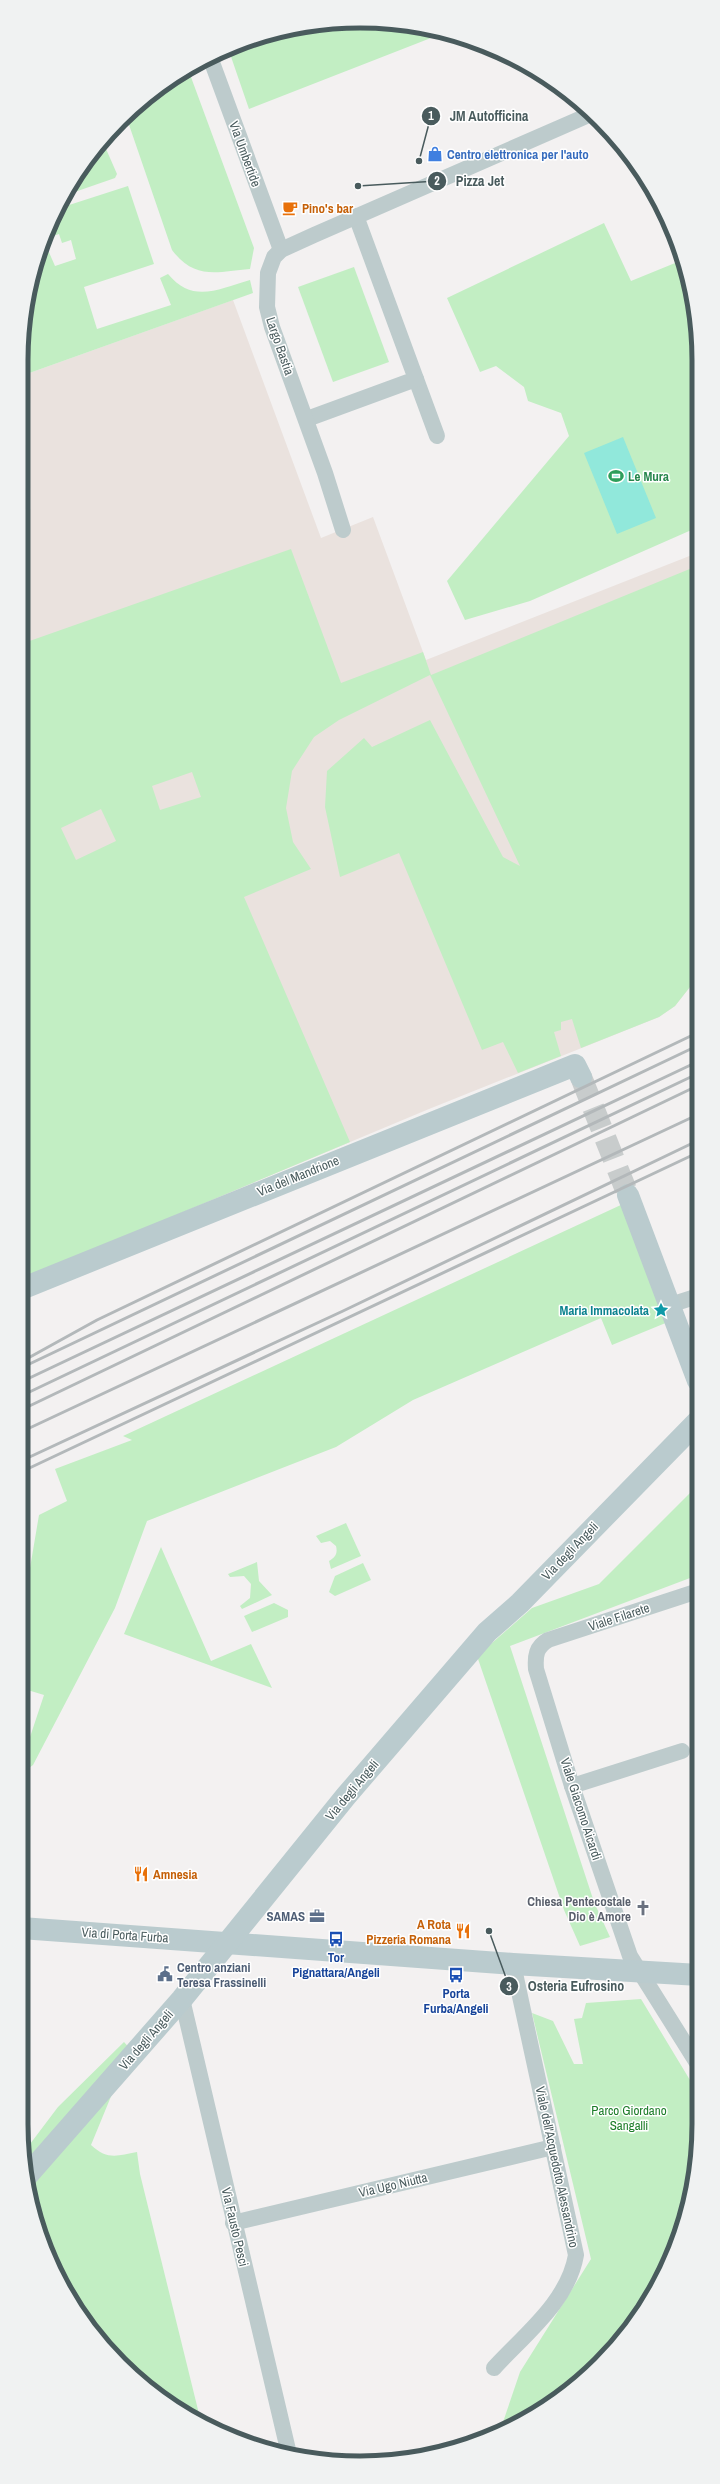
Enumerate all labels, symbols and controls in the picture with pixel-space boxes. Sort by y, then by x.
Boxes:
callout: JM Autofficina [421,103,537,129]
text: JM Autofficina [450,107,529,125]
text: 1 [428,108,434,124]
street label: Via Umbertide [225,119,265,189]
shop icon: Centro elettronica per l'auto [426,145,444,163]
place label: Centro elettronica per l'auto [447,146,589,163]
callout: Pizza Jet [427,168,512,194]
text: Pizza Jet [456,172,504,190]
text: 2 [434,173,440,189]
cafe icon: Pino's bar [281,199,299,217]
place label: Pino's bar [302,200,354,217]
street label: Largo Bastia [262,315,298,377]
sports icon: Le Mura [607,467,625,485]
place label: Le Mura [628,468,669,485]
street label: Via del Mandrione [255,1152,342,1200]
place icon: Maria Immacolata [652,1301,670,1319]
place label: Maria Immacolata [560,1302,649,1319]
street label: Via degli Angeli [538,1518,602,1584]
street label: Viale Filarete [586,1599,652,1635]
street label: Via degli Angeli [322,1756,382,1824]
street label: Viale Giacomo Aicardi [556,1756,606,1862]
restaurant icon: Amnesia [132,1865,150,1883]
place label: Amnesia [153,1866,198,1883]
place label: Chiesa Pentecostale Dio è Amore [527,1893,631,1925]
church icon: Chiesa Pentecostale Dio è Amore [634,1899,652,1917]
office icon: SAMAS [308,1907,326,1925]
place label: SAMAS [267,1908,305,1925]
place label: A Rota Pizzeria Romana [366,1916,451,1948]
restaurant icon: A Rota Pizzeria Romana [454,1922,472,1940]
street label: Via di Porta Furba [81,1923,169,1947]
bus stop icon: Tor Pignattara/Angeli [327,1930,345,1948]
place label: Tor Pignattara/Angeli [292,1949,380,1981]
place label: Centro anziani Teresa Frassinelli [177,1959,266,1991]
public building icon: Centro anziani Teresa Frassinelli [156,1965,174,1983]
bus stop icon: Porta Furba/Angeli [447,1966,465,1984]
callout: Osteria Eufrosino [499,1973,632,1999]
text: Osteria Eufrosino [528,1977,624,1995]
text: 3 [506,1979,512,1995]
place label: Porta Furba/Angeli [423,1985,489,2017]
street label: Via degli Angeli [115,2006,177,2074]
street label: Viale dell'Acquedotto Alessandrino [532,2085,582,2249]
park label: Parco Giordano Sangalli [591,2102,667,2134]
street label: Via Ugo Niutta [357,2169,429,2201]
street label: Via Fausto Pesci [218,2186,252,2268]

